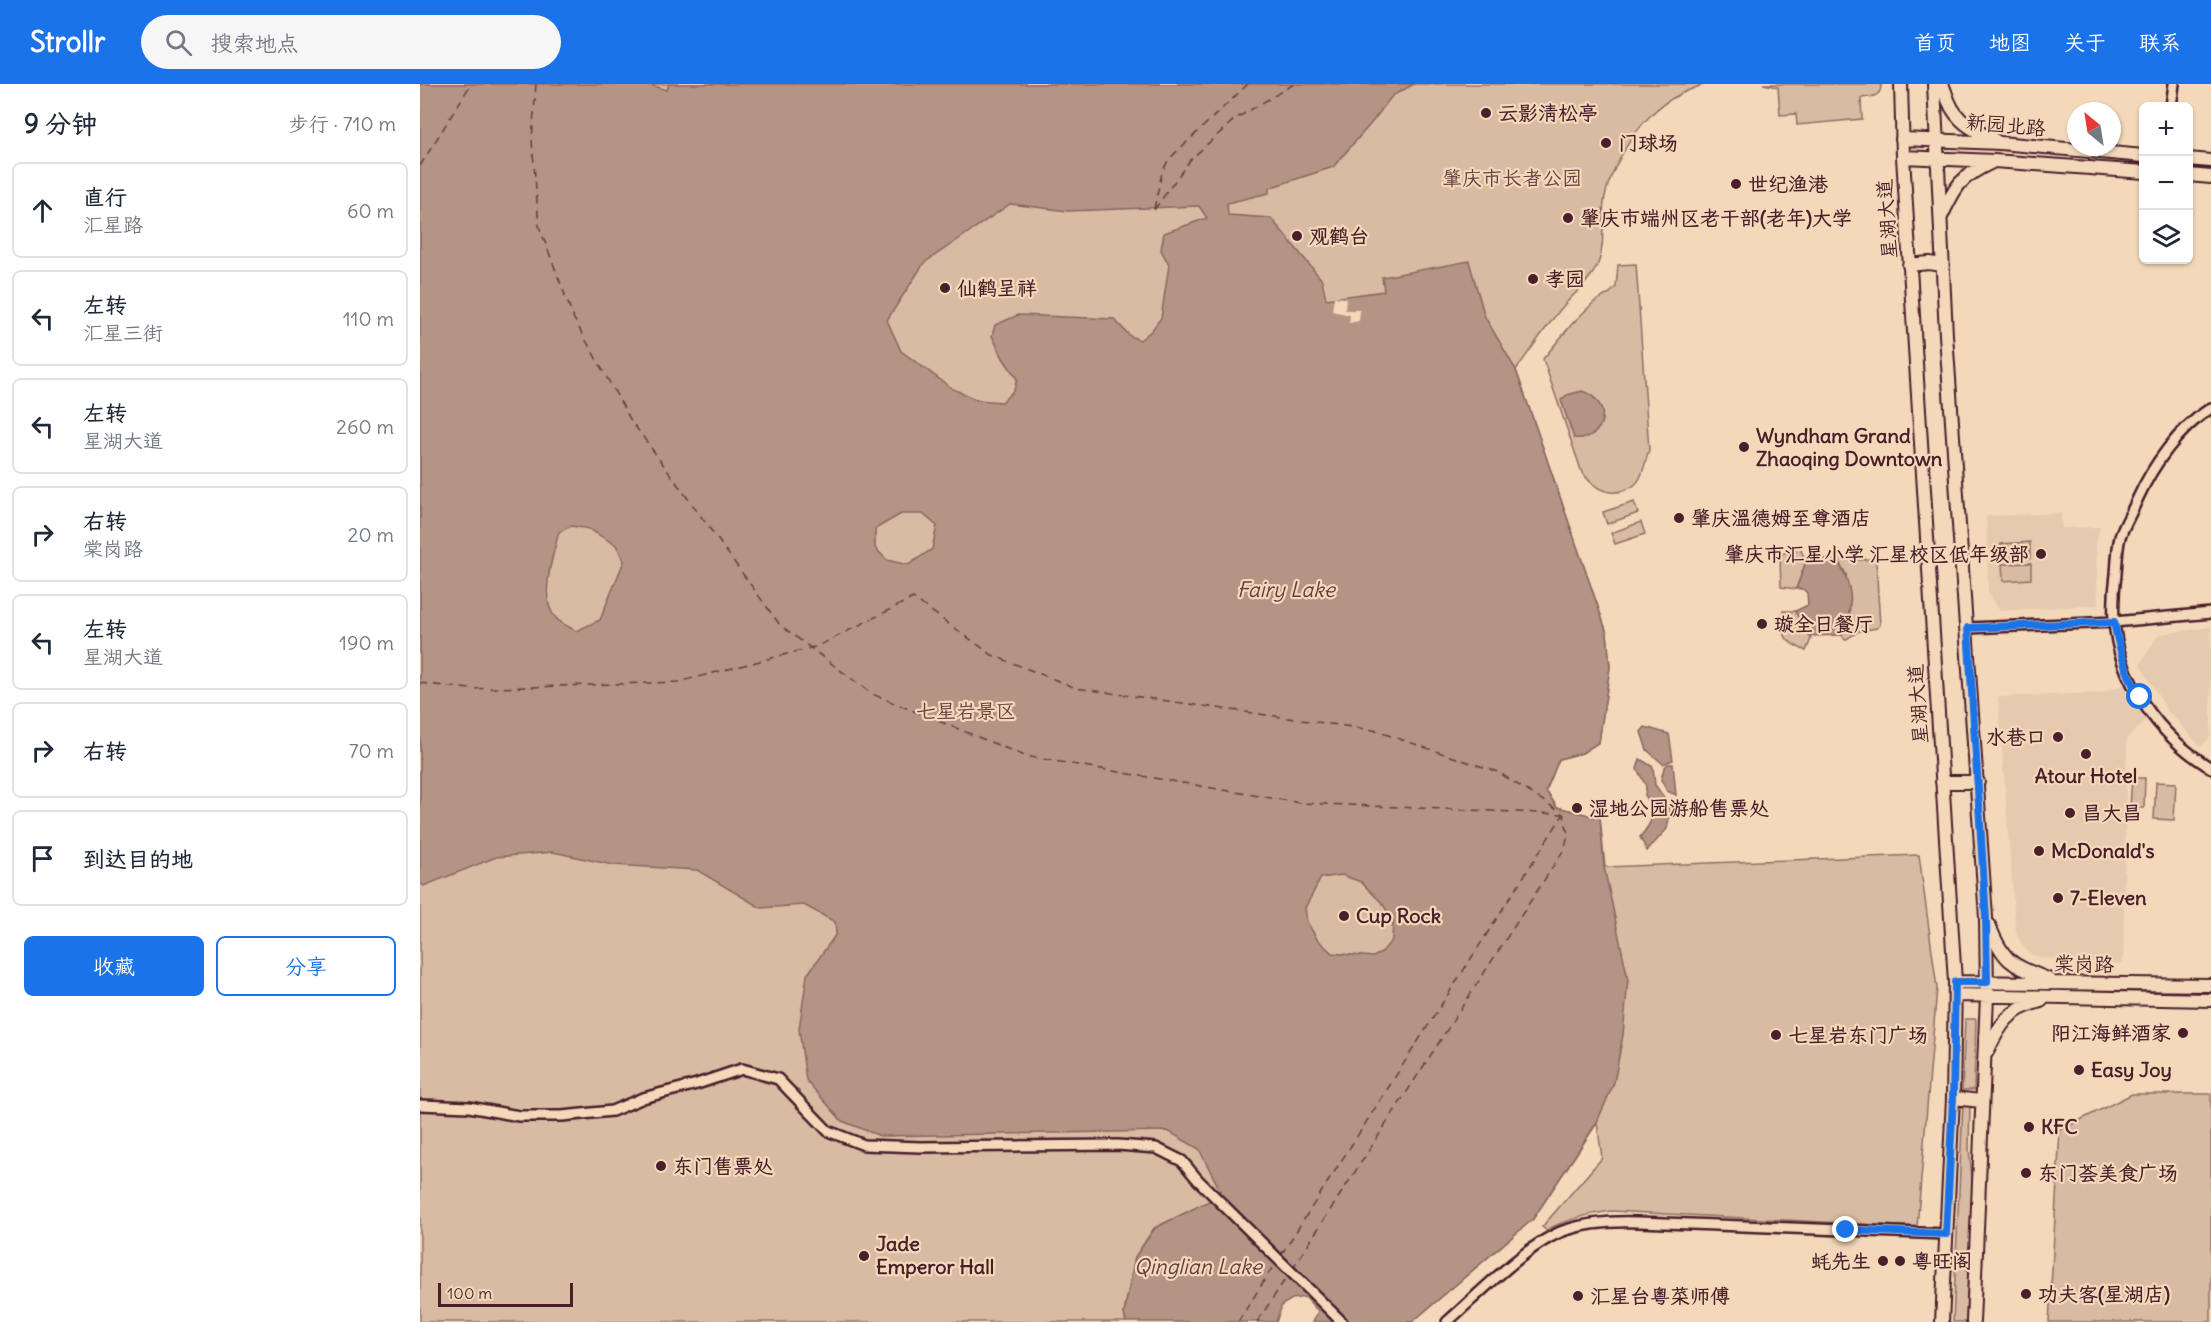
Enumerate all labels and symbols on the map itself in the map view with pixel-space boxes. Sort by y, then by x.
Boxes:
place label: 云影清松亭 [1498,100,1598,125]
north arrow [2067,102,2121,156]
marker: 云影清松亭 [1479,106,1493,120]
street label: 新园北路 [1965,109,2048,141]
place label: 门球场 [1618,130,1678,155]
marker: 门球场 [1599,136,1613,150]
park label: 肇庆市长者公园 [1442,165,1582,190]
place label: 世纪渔港 [1748,171,1828,196]
marker: 世纪渔港 [1729,177,1743,191]
street label: 星湖大道 [1871,178,1902,260]
place label: 肇庆市端州区老干部(老年)大学 [1580,205,1852,230]
marker: 肇庆市端州区老干部(老年)大学 [1561,211,1575,225]
place label: 观鹤台 [1309,223,1369,248]
marker: 观鹤台 [1290,229,1304,243]
place label: 孝园 [1545,266,1585,291]
marker: 孝园 [1526,272,1540,286]
place label: 仙鹤呈祥 [957,275,1037,300]
marker: 仙鹤呈祥 [938,281,952,295]
place label: Wyndham Grand Zhaoqing Downtown [1756,423,1943,471]
marker: Wyndham Grand Zhaoqing Downtown [1737,440,1751,454]
place label: 肇庆温德姆至尊酒店 [1691,505,1871,530]
marker: 肇庆温德姆至尊酒店 [1672,511,1686,525]
place label: 肇庆市汇星小学 汇星校区低年级部 [1724,541,2029,566]
marker: 肇庆市汇星小学 汇星校区低年级部 [2034,547,2048,561]
water label: Fairy Lake [1237,576,1337,603]
place label: 璇全日餐厅 [1774,611,1874,636]
marker: 璇全日餐厅 [1755,617,1769,631]
street label: 星湖大道 [1902,663,1933,745]
route start [2126,683,2152,709]
park label: 七星岩景区 [916,698,1016,723]
place label: 水巷口 [1986,724,2046,749]
marker: 水巷口 [2051,730,2065,744]
marker: Atour Hotel [2079,747,2093,761]
place label: Atour Hotel [2035,763,2137,788]
place label: 湿地公园游船售票处 [1589,795,1769,820]
place label: 昌大昌 [2082,800,2142,825]
marker: 湿地公园游船售票处 [1570,801,1584,815]
marker: 昌大昌 [2063,806,2077,820]
place label: McDonald's [2051,838,2155,863]
marker: McDonald's [2032,844,2046,858]
place label: 7-Eleven [2070,885,2147,910]
marker: 7-Eleven [2051,891,2065,905]
place label: Cup Rock [1356,903,1441,928]
marker: Cup Rock [1337,909,1351,923]
street label: 棠岗路 [2054,950,2115,977]
place label: 阳江海鲜酒家 [2051,1020,2171,1045]
place label: 七星岩东门广场 [1788,1022,1928,1047]
marker: 阳江海鲜酒家 [2176,1026,2190,1040]
marker: 七星岩东门广场 [1769,1028,1783,1042]
place label: Easy Joy [2091,1057,2172,1082]
marker: Easy Joy [2072,1063,2086,1077]
place label: KFC [2041,1114,2078,1139]
marker: KFC [2022,1120,2036,1134]
place label: 东门售票处 [673,1153,773,1178]
marker: 东门售票处 [654,1159,668,1173]
place label: 东门荟美食广场 [2038,1160,2178,1185]
marker: 东门荟美食广场 [2019,1166,2033,1180]
route end [1832,1216,1858,1242]
place label: Jade Emperor Hall [876,1231,994,1279]
place label: 蚝先生 [1811,1248,1871,1273]
place label: 粤旺阁 [1912,1248,1972,1273]
marker: Jade Emperor Hall [857,1249,871,1263]
water label: Qinglian Lake [1134,1253,1264,1280]
marker: 蚝先生 [1876,1254,1890,1268]
marker: 粤旺阁 [1893,1254,1907,1268]
scale bar [438,1280,573,1308]
place label: 功夫客(星湖店) [2038,1281,2170,1306]
place label: 汇星台粤菜师傅 [1590,1283,1730,1308]
marker: 功夫客(星湖店) [2019,1287,2033,1301]
marker: 汇星台粤菜师傅 [1571,1289,1585,1303]

